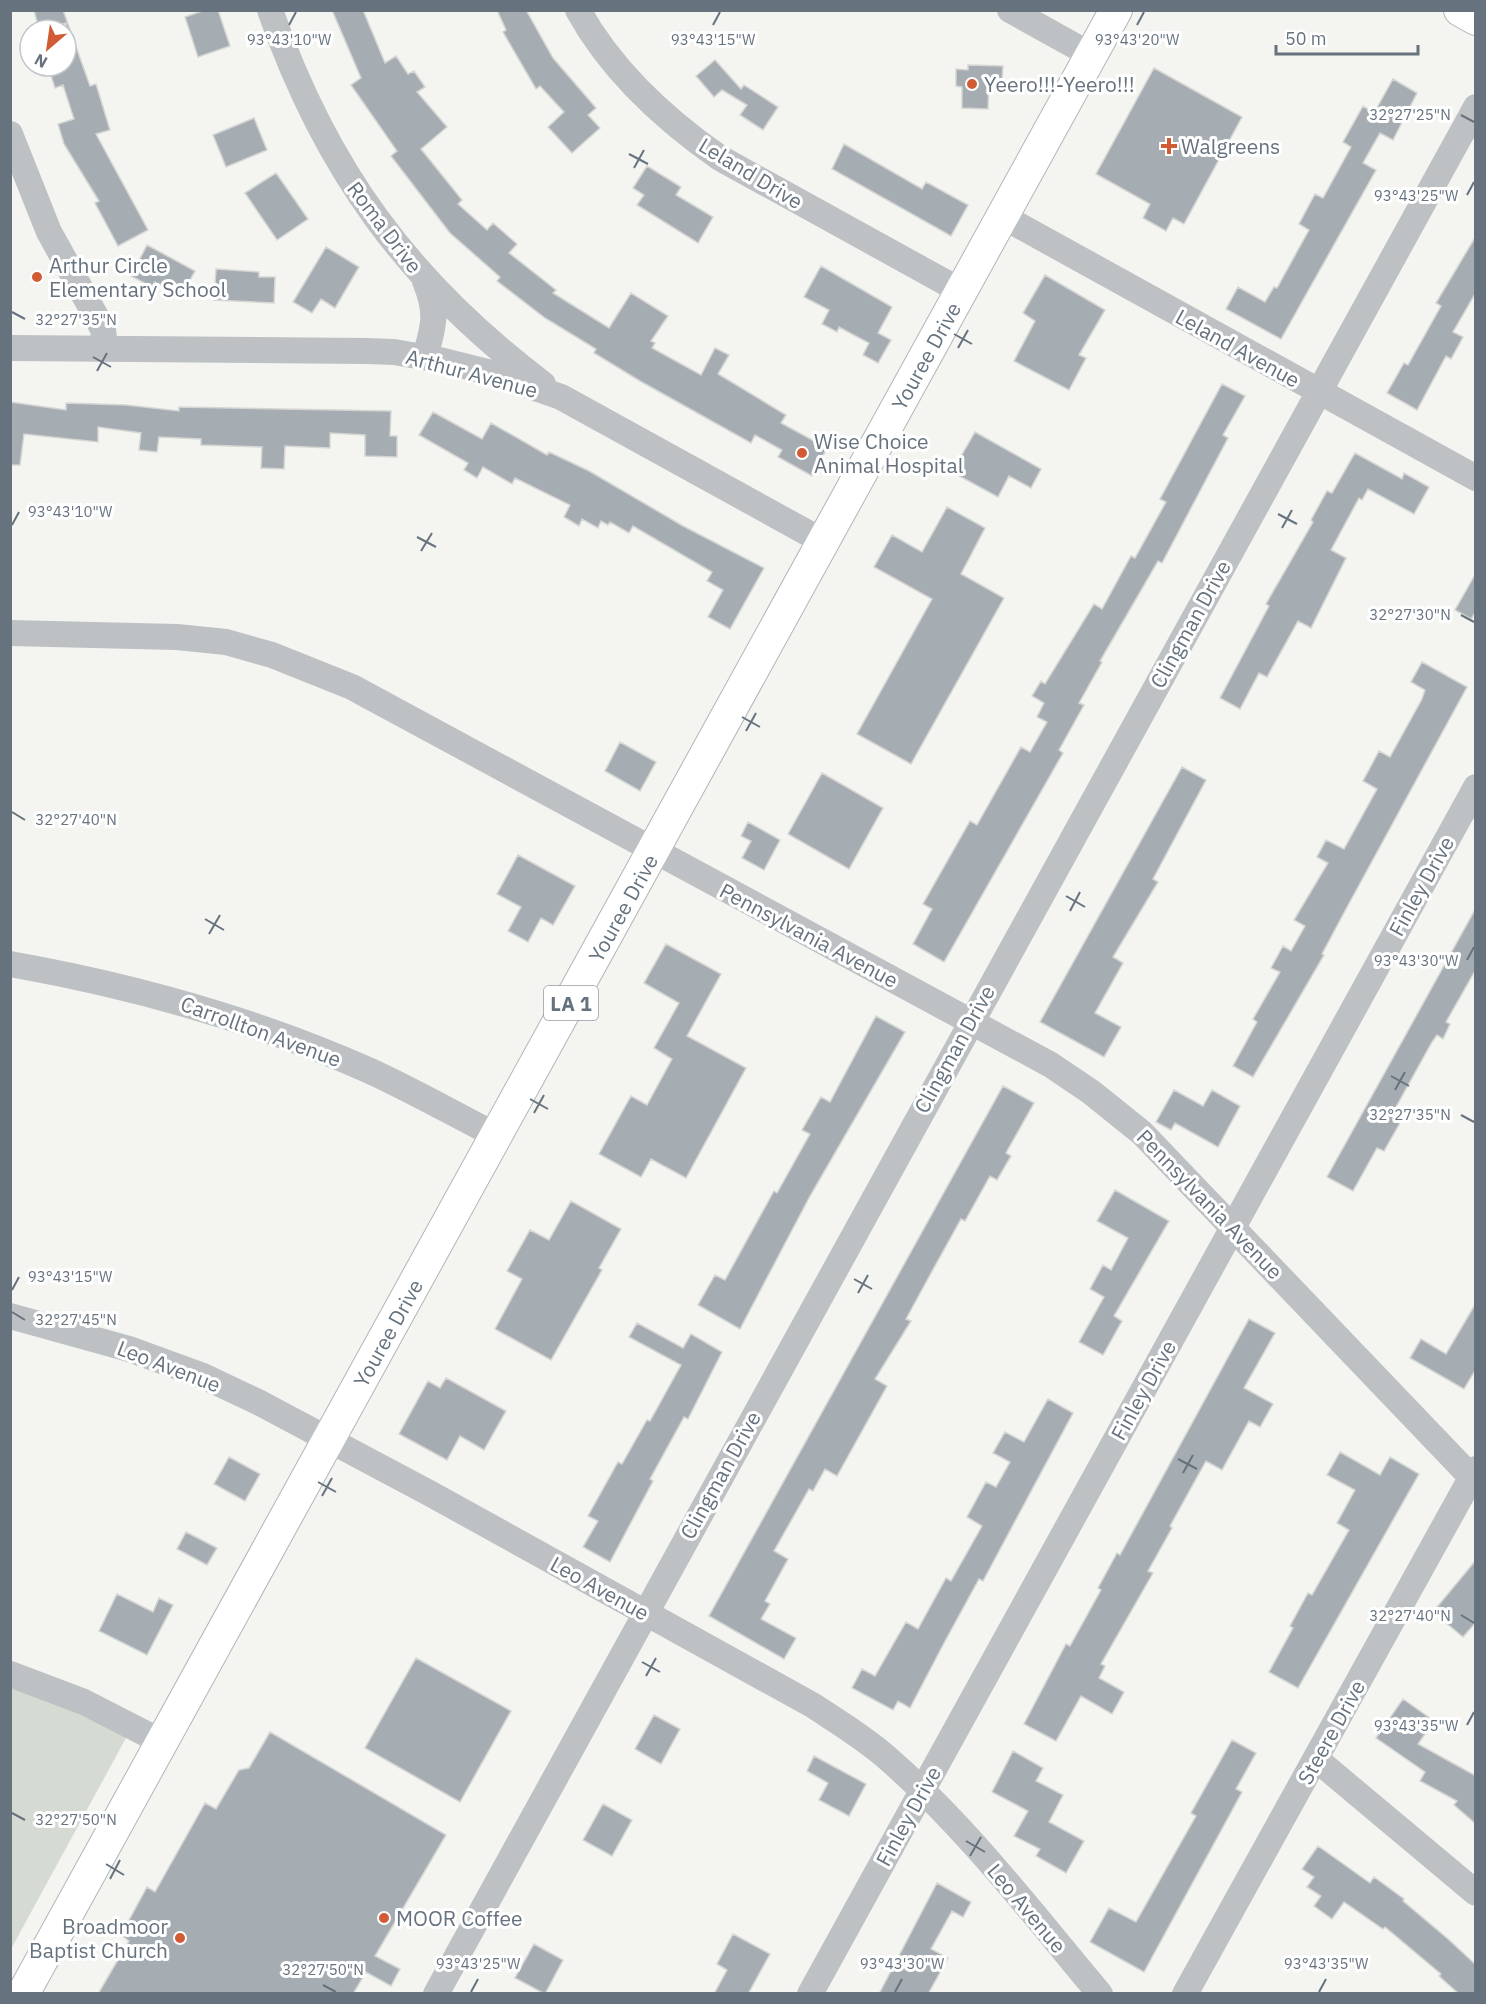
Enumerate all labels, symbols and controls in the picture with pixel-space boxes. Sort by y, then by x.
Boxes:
north arrow [18,18,78,78]
scale bar [1276,18,1418,56]
text: 50 m [1285,27,1327,50]
text: 93°43'10"W [247,30,332,49]
text: 93°43'15"W [671,30,756,49]
text: 93°43'20"W [1095,30,1180,49]
text: N [31,50,51,73]
place label: Yeero!!!-Yeero!!! [984,70,1135,98]
marker: Yeero!!!-Yeero!!! [965,77,979,91]
text: 32°27'25"N [1369,105,1451,124]
street label: Leland Drive [694,131,808,215]
place label: Walgreens [1181,132,1280,160]
marker: Walgreens [1162,139,1176,153]
street label: Roma Drive [341,175,429,279]
text: 93°43'25"W [1374,186,1459,205]
place label: Arthur Circle Elementary School [49,251,226,303]
marker: Arthur Circle Elementary School [30,270,44,284]
street label: Youree Drive [885,297,967,415]
street label: Leland Avenue [1171,302,1305,394]
text: 32°27'35"N [35,310,117,329]
street label: Arthur Avenue [403,342,541,404]
place label: Wise Choice Animal Hospital [814,427,964,479]
marker: Wise Choice Animal Hospital [795,446,809,460]
text: 93°43'10"W [28,502,113,521]
street label: Clingman Drive [1143,555,1237,693]
text: 32°27'30"N [1369,605,1451,624]
text: 32°27'40"N [35,810,117,829]
street label: Finley Drive [1382,831,1460,941]
street label: Youree Drive [582,849,664,967]
street label: Pennsylvania Avenue [715,876,903,994]
text: 93°43'30"W [1374,951,1459,970]
street label: Clingman Drive [907,980,1001,1118]
road number: LA 1 [544,986,598,1020]
street label: Carrollton Avenue [177,989,345,1073]
text: 32°27'35"N [1369,1105,1451,1124]
street label: Pennsylvania Avenue [1131,1123,1289,1285]
text: 93°43'15"W [28,1267,113,1286]
street label: Youree Drive [347,1274,429,1392]
text: 32°27'45"N [35,1310,117,1329]
street label: Leo Avenue [113,1333,225,1399]
street label: Finley Drive [1104,1335,1182,1445]
street label: Clingman Drive [673,1406,767,1544]
street label: Leo Avenue [546,1549,654,1627]
text: 32°27'40"N [1369,1606,1451,1625]
street label: Steere Drive [1291,1675,1371,1789]
text: 93°43'35"W [1374,1716,1459,1735]
street label: Finley Drive [869,1761,947,1871]
text: 32°27'50"N [35,1810,117,1829]
street label: Leo Avenue [981,1857,1073,1959]
place label: MOOR Coffee [396,1904,522,1932]
marker: MOOR Coffee [377,1911,391,1925]
place label: Broadmoor Baptist Church [29,1912,168,1964]
marker: Broadmoor Baptist Church [173,1931,187,1945]
text: 93°43'25"W [436,1954,521,1973]
text: 93°43'30"W [860,1954,945,1973]
text: 93°43'35"W [1284,1954,1369,1973]
text: 32°27'50"N [282,1960,364,1979]

